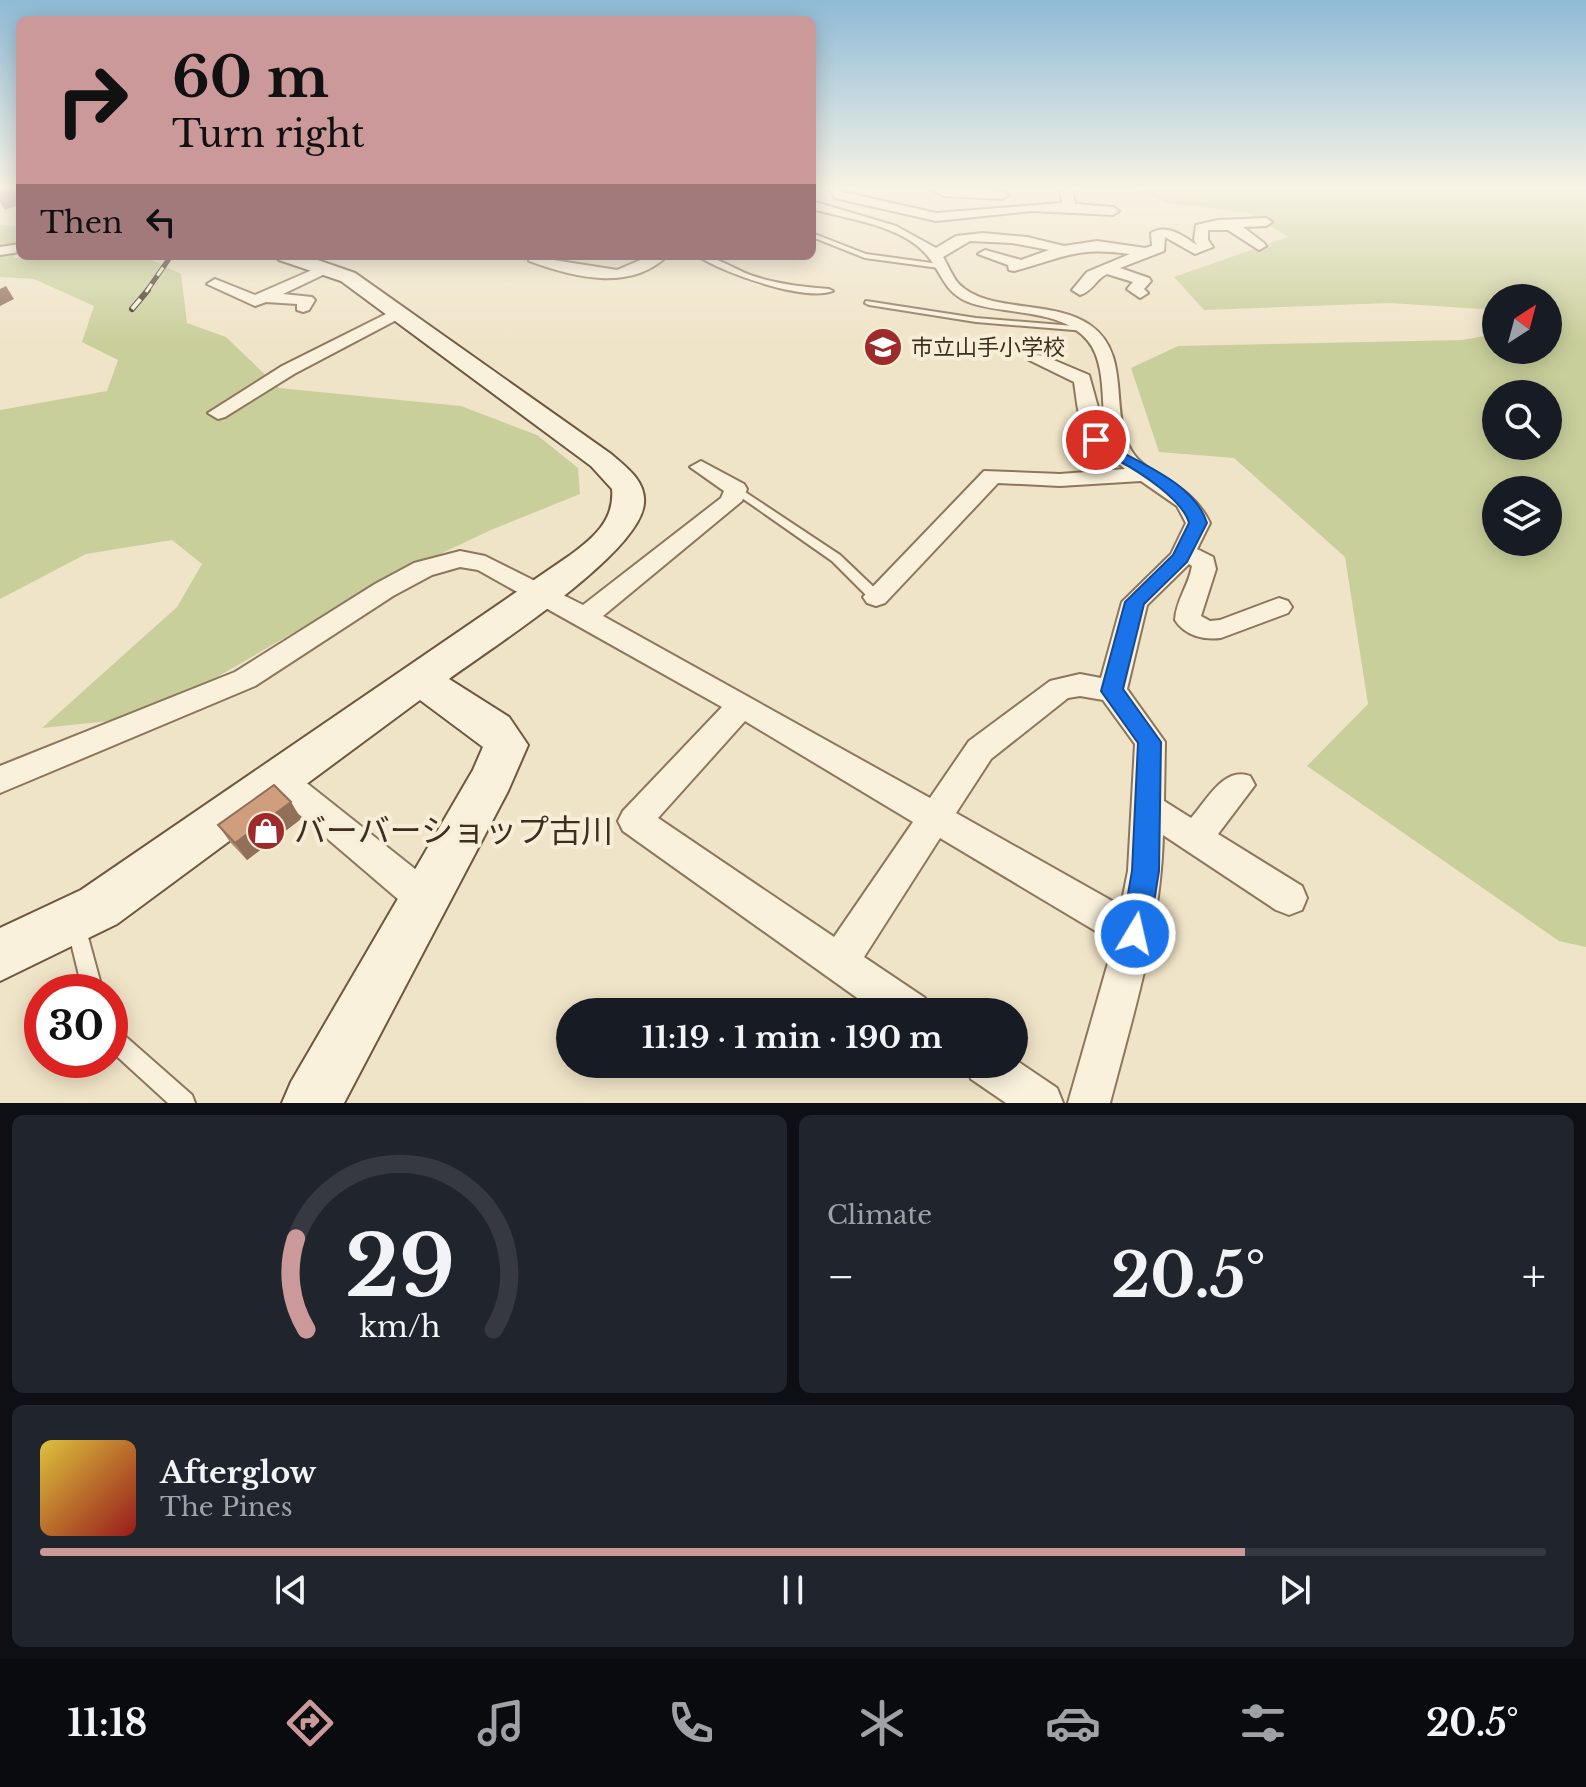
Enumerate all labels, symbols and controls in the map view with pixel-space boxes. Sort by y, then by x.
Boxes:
text: 60 m [172,43,329,112]
icon: right [40,48,144,152]
text: Turn right [172,112,365,157]
icon: left [139,200,183,244]
text: Then [40,204,123,241]
north arrow [1482,284,1562,364]
map controls [1482,284,1562,556]
school or university icon: 市立山手小学校 [862,326,904,368]
place label: 市立山手小学校 [911,334,1065,361]
button: search [1482,380,1562,460]
pin [1062,406,1130,474]
icon: arrive [1074,418,1118,462]
button: layers [1482,476,1562,556]
shop icon: バーバーショップ古川 [245,810,287,852]
place label: バーバーショップ古川 [294,811,613,851]
position arrow [1093,892,1177,976]
speed limit sign: 30 [24,974,128,1078]
text: 11:19 · 1 min · 190 m [642,1019,942,1056]
text: Climate [827,1199,932,1231]
text: 29 [344,1215,455,1318]
text: 20.5° [1111,1239,1266,1313]
text: − [827,1249,855,1304]
text: + [1522,1249,1546,1304]
text: km/h [359,1309,440,1345]
text: Afterglow [160,1454,316,1491]
text: The Pines [160,1491,292,1523]
icon: previous [269,1568,313,1612]
icon: pause [771,1568,815,1612]
icon: next [1273,1568,1317,1612]
icon: directions [282,1695,338,1751]
icon: music [473,1695,529,1751]
icon: phone [663,1695,719,1751]
icon: climate [854,1695,910,1751]
icon: car [1045,1695,1101,1751]
icon: filters [1235,1695,1291,1751]
text: 11:18 [67,1701,148,1746]
text: 20.5° [1426,1701,1519,1746]

